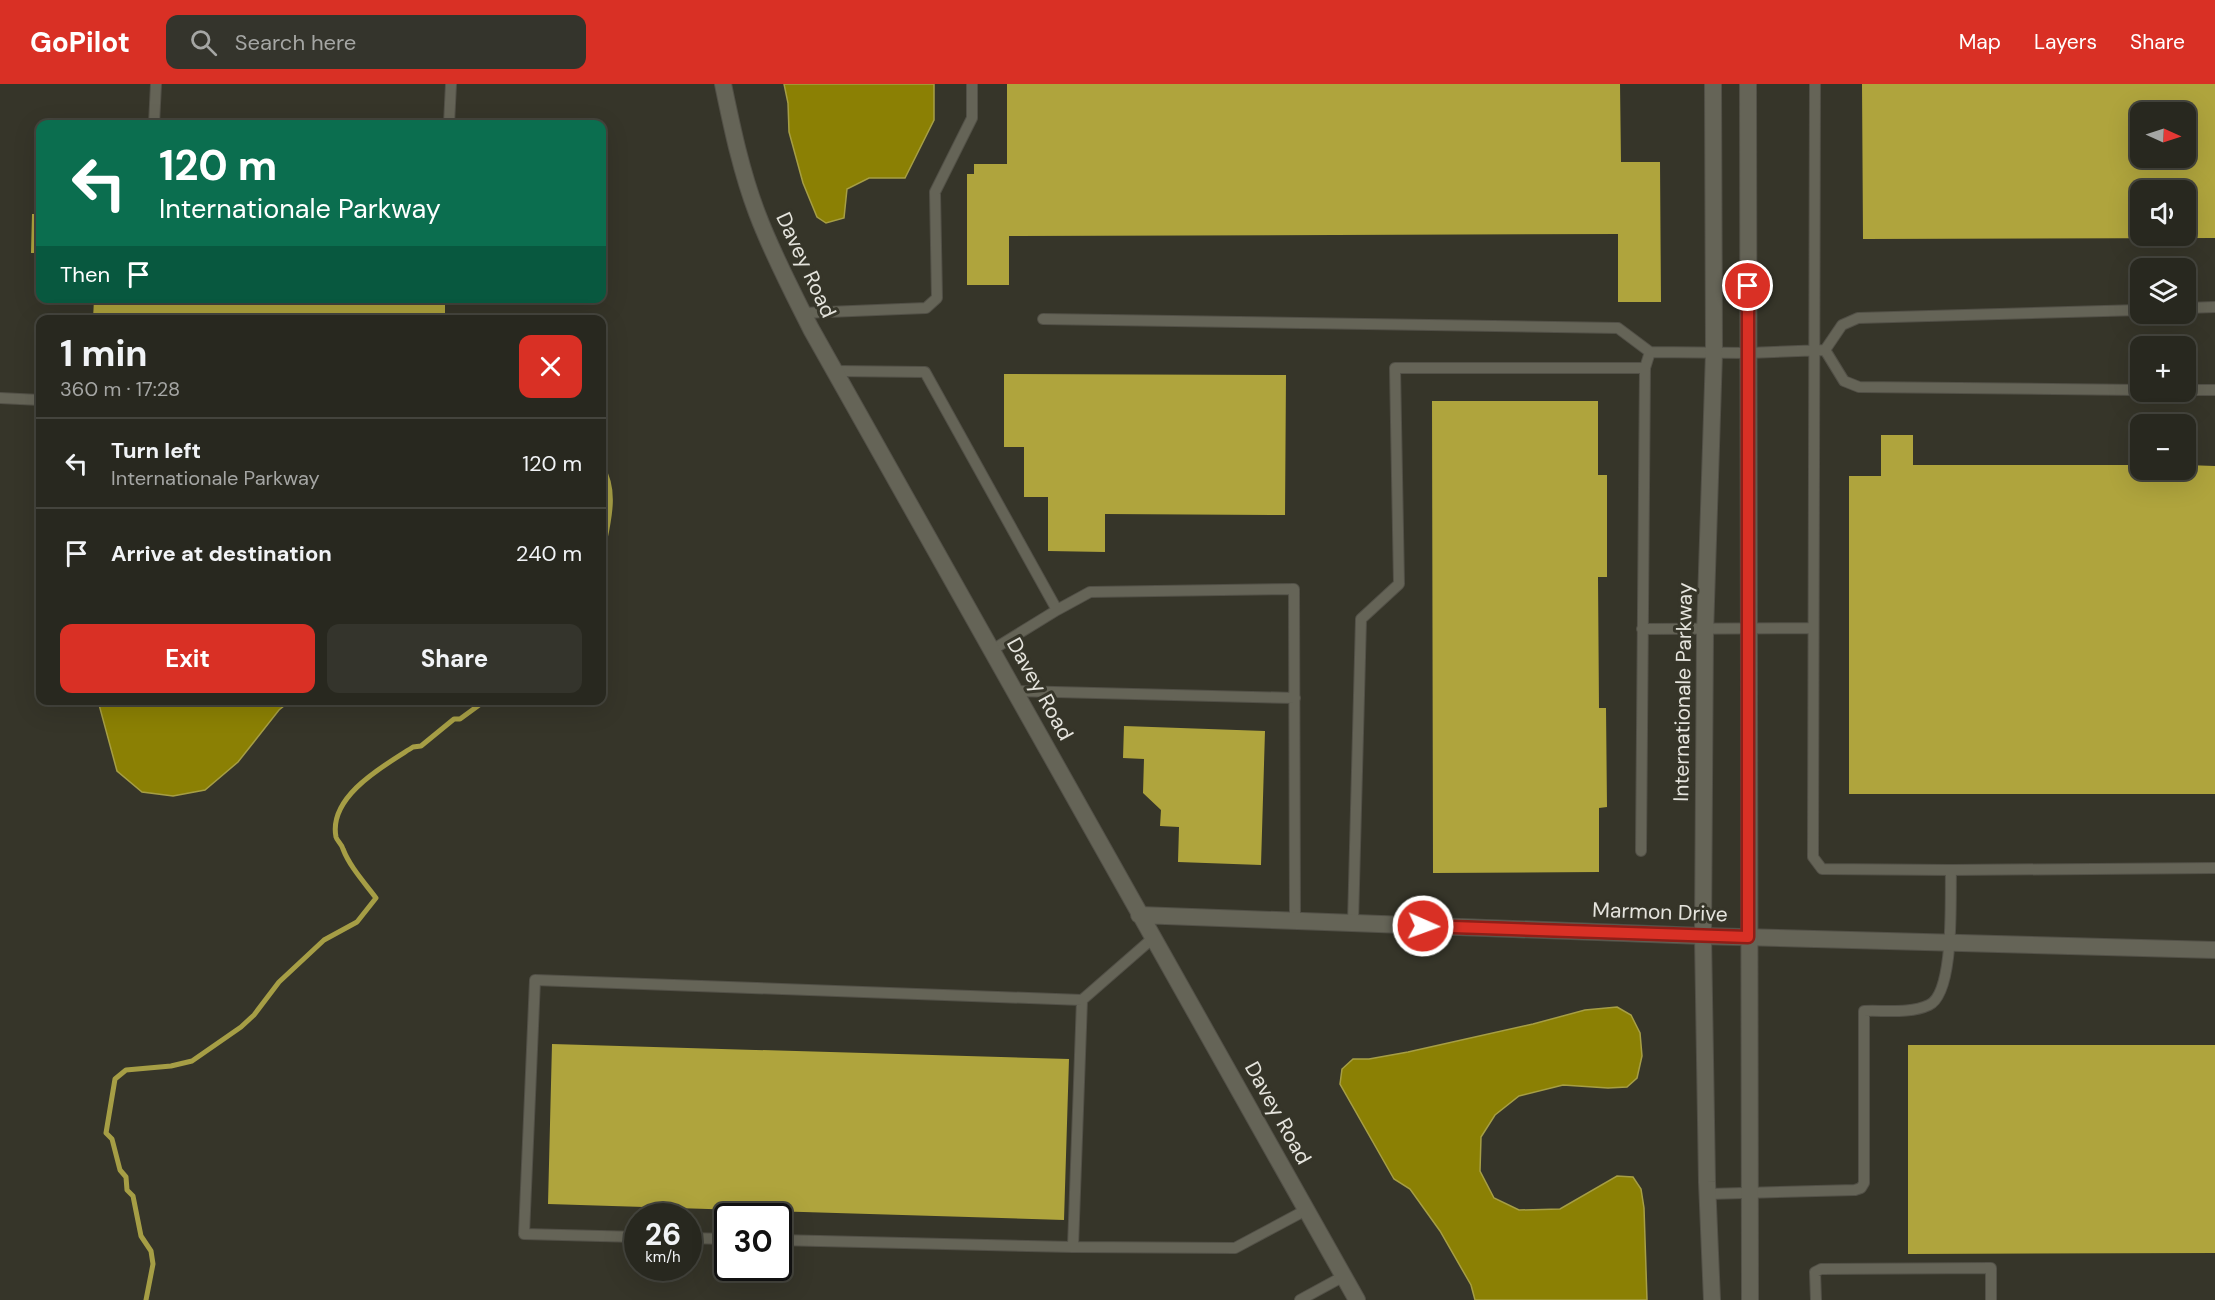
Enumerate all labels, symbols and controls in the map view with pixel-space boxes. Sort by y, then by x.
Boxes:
search box [166,15,586,69]
text: GoPilot [30,24,130,61]
icon: search [187,26,220,59]
text: Search here [235,28,356,57]
text: Map [1959,28,2001,56]
text: Layers [2034,28,2097,56]
text: Share [2130,28,2185,56]
north arrow [2130,102,2196,168]
map controls [2130,102,2196,480]
text: 120 m [159,138,277,193]
icon: left [60,144,138,222]
button: sound [2130,180,2196,246]
text: Internationale Parkway [159,191,441,226]
street label: Davey Road [769,208,843,322]
icon: arrive [122,258,155,291]
button: layers [2130,258,2196,324]
text: Then [60,260,110,289]
pin [1722,260,1773,311]
icon: arrive [1731,269,1764,302]
text: 1 min [60,330,148,377]
button: close [519,335,582,398]
button: + [2130,336,2196,402]
text: 360 m · 17:28 [60,376,180,402]
button: − [2130,414,2196,480]
text: Turn left [111,436,201,465]
icon: left [60,447,93,480]
text: 120 m [522,449,582,478]
text: Internationale Parkway [111,465,320,491]
icon: arrive [60,537,93,570]
text: Arrive at destination [111,539,332,568]
text: 240 m [516,539,582,568]
street label: Internationale Parkway [1667,582,1699,802]
button: Exit [60,624,315,693]
button: Share [327,624,582,693]
street label: Davey Road [1000,632,1080,746]
position arrow [1391,894,1455,958]
street label: Marmon Drive [1592,896,1728,928]
street label: Davey Road [1238,1056,1318,1170]
speed limit sign: 30 [714,1203,792,1281]
text: 26 [645,1215,681,1254]
text: km/h [645,1247,681,1267]

